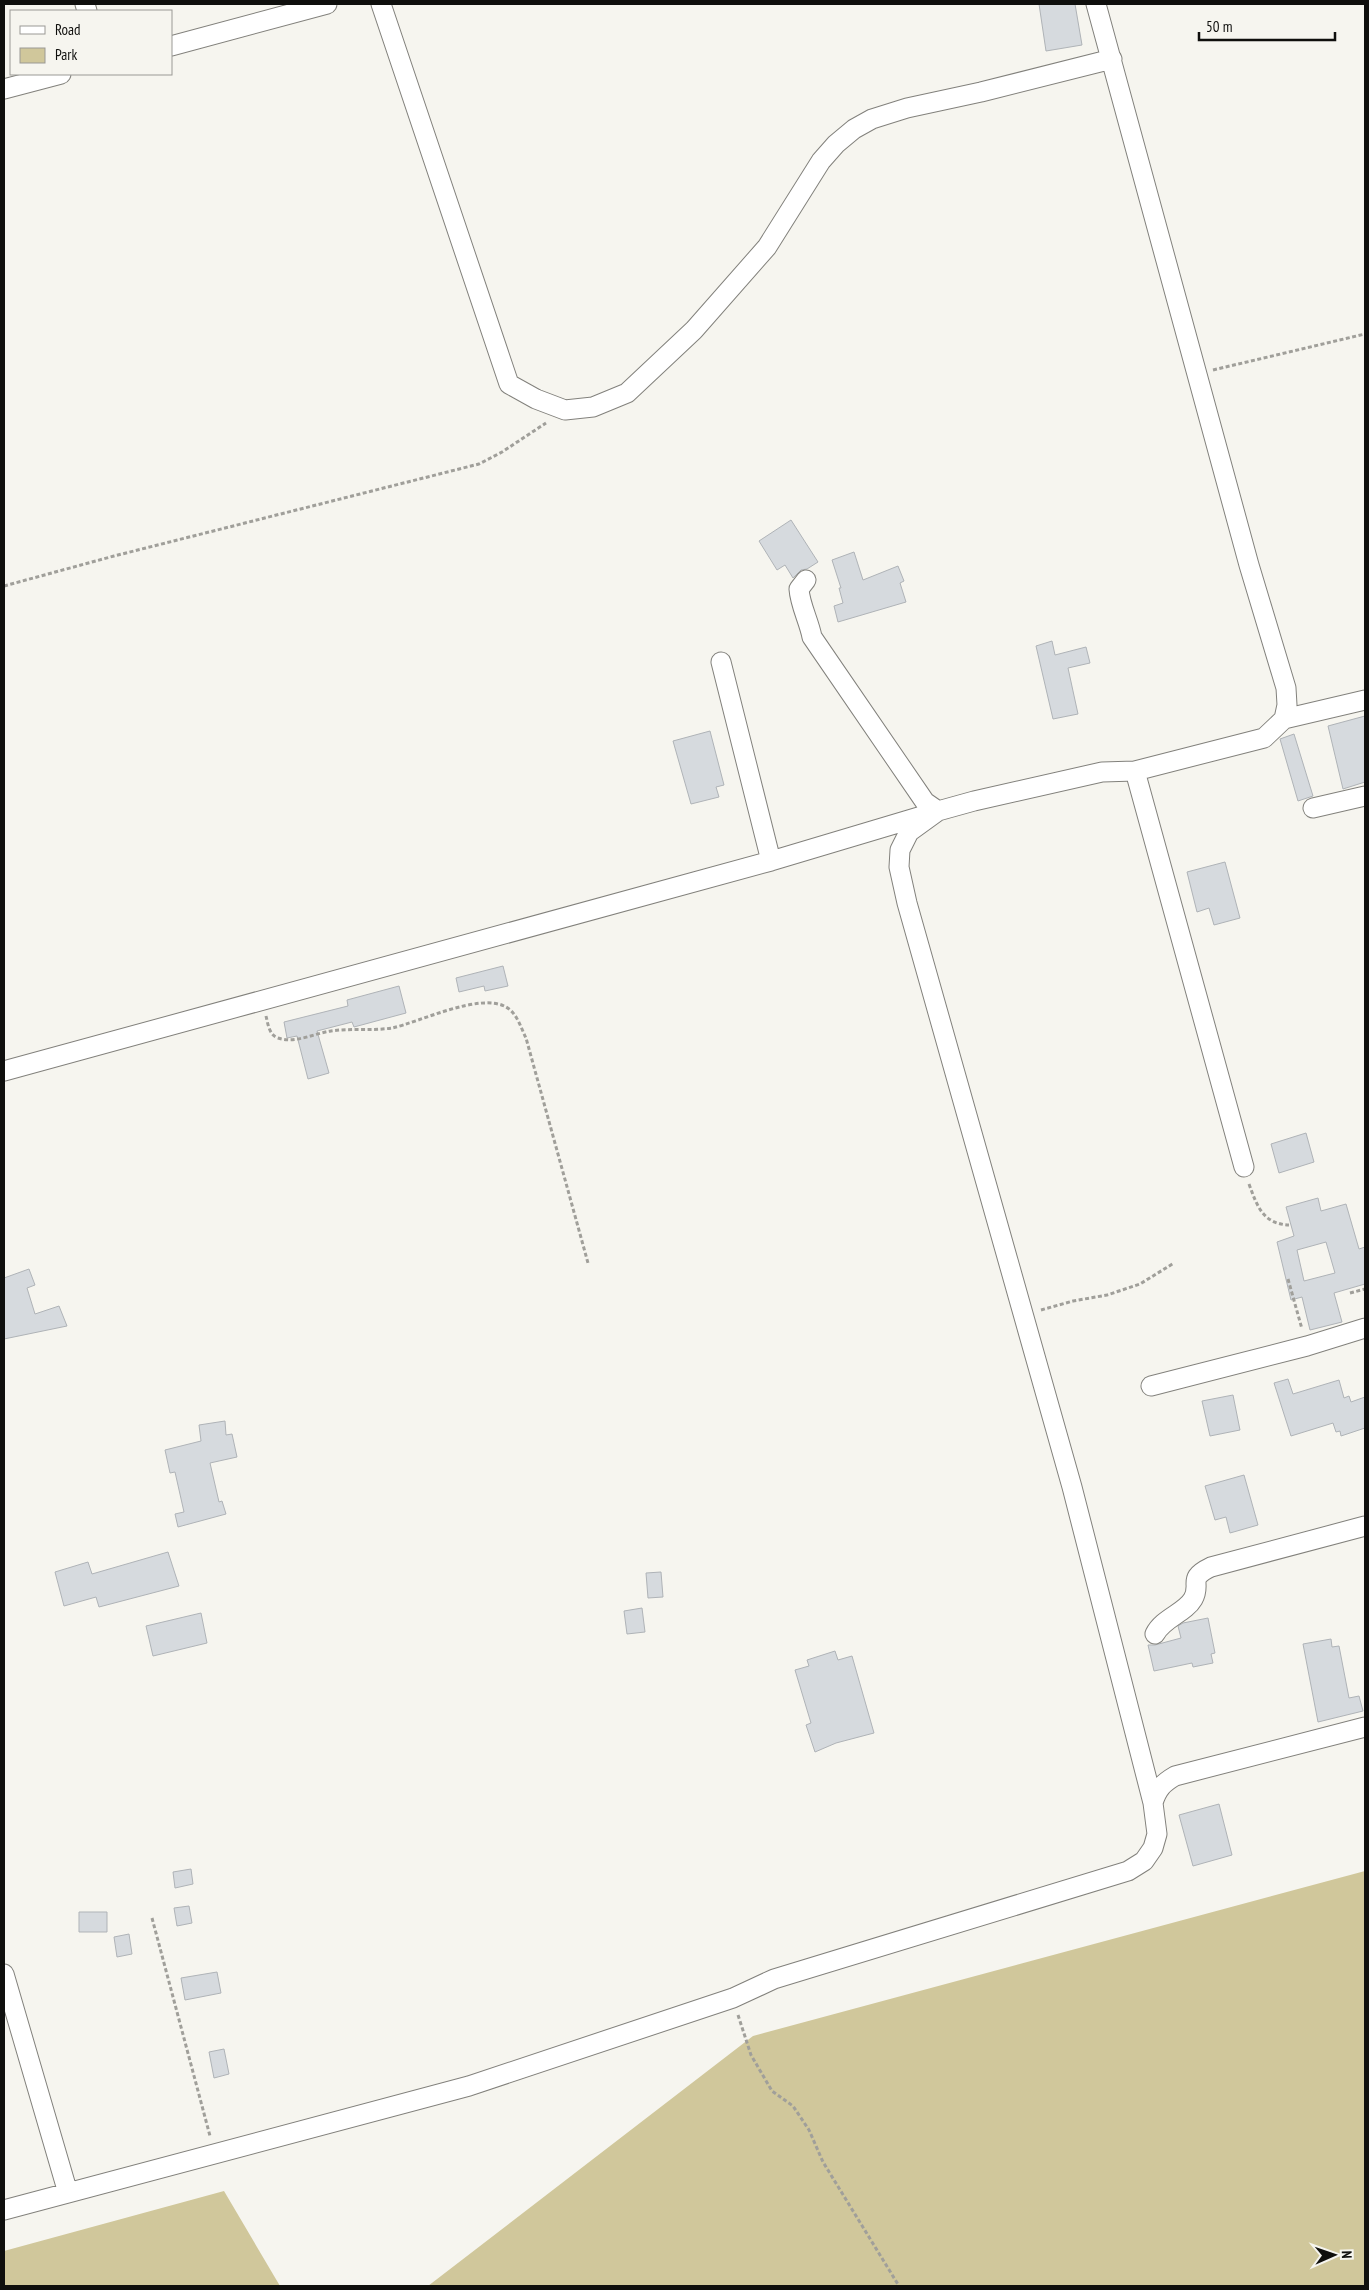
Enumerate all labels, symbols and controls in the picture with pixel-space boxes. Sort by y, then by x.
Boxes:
legend [10,10,172,75]
scale bar [1199,10,1335,42]
text: 50 m [1206,17,1232,36]
text: Road [55,20,81,39]
text: Park [55,45,77,64]
north arrow [1309,2230,1359,2280]
text: N [1338,2250,1356,2259]

